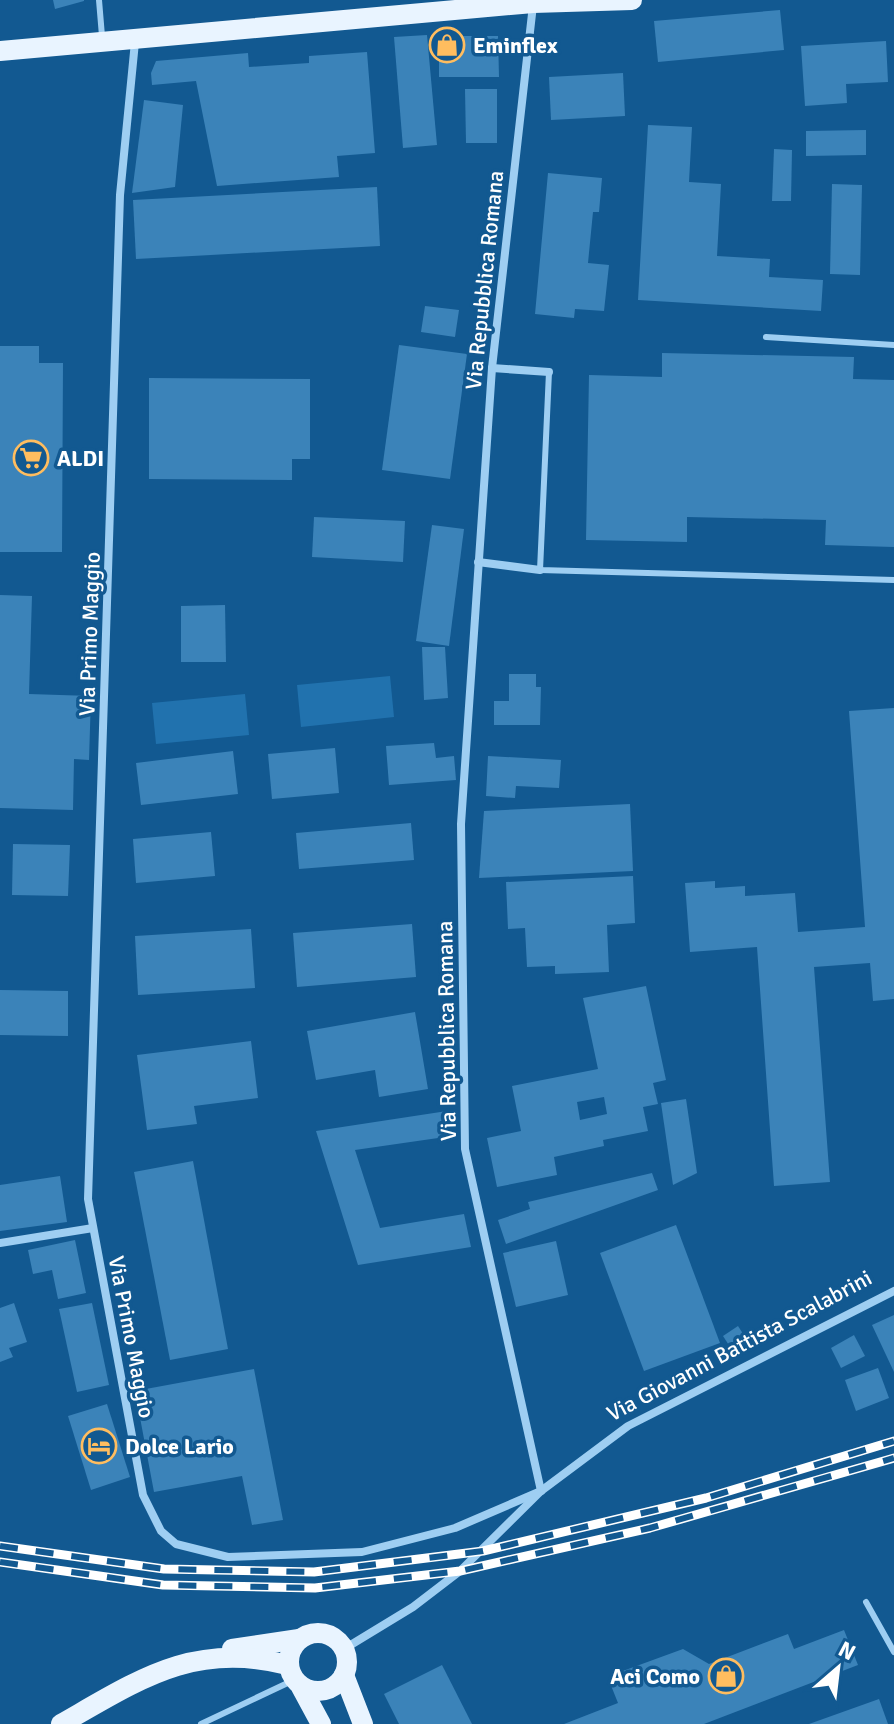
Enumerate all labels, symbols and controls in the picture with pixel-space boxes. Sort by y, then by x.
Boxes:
shop icon: Eminflex [428,26,466,64]
place label: Eminflex [473,32,558,59]
street label: Via Repubblica Romana [460,169,509,391]
supermarket icon: ALDI [12,439,50,477]
place label: ALDI [57,445,104,472]
street label: Via Primo Maggio [73,551,106,717]
street label: Via Repubblica Romana [431,921,462,1141]
street label: Via Primo Maggio [103,1254,160,1420]
street label: Via Giovanni Battista Scalabrini [602,1264,876,1427]
hotel icon: Dolce Lario [80,1427,118,1465]
place label: Dolce Lario [125,1433,234,1460]
north arrow [798,1628,878,1708]
text: N [834,1635,860,1666]
shop icon: Aci Como [707,1657,745,1695]
place label: Aci Como [610,1663,700,1690]

